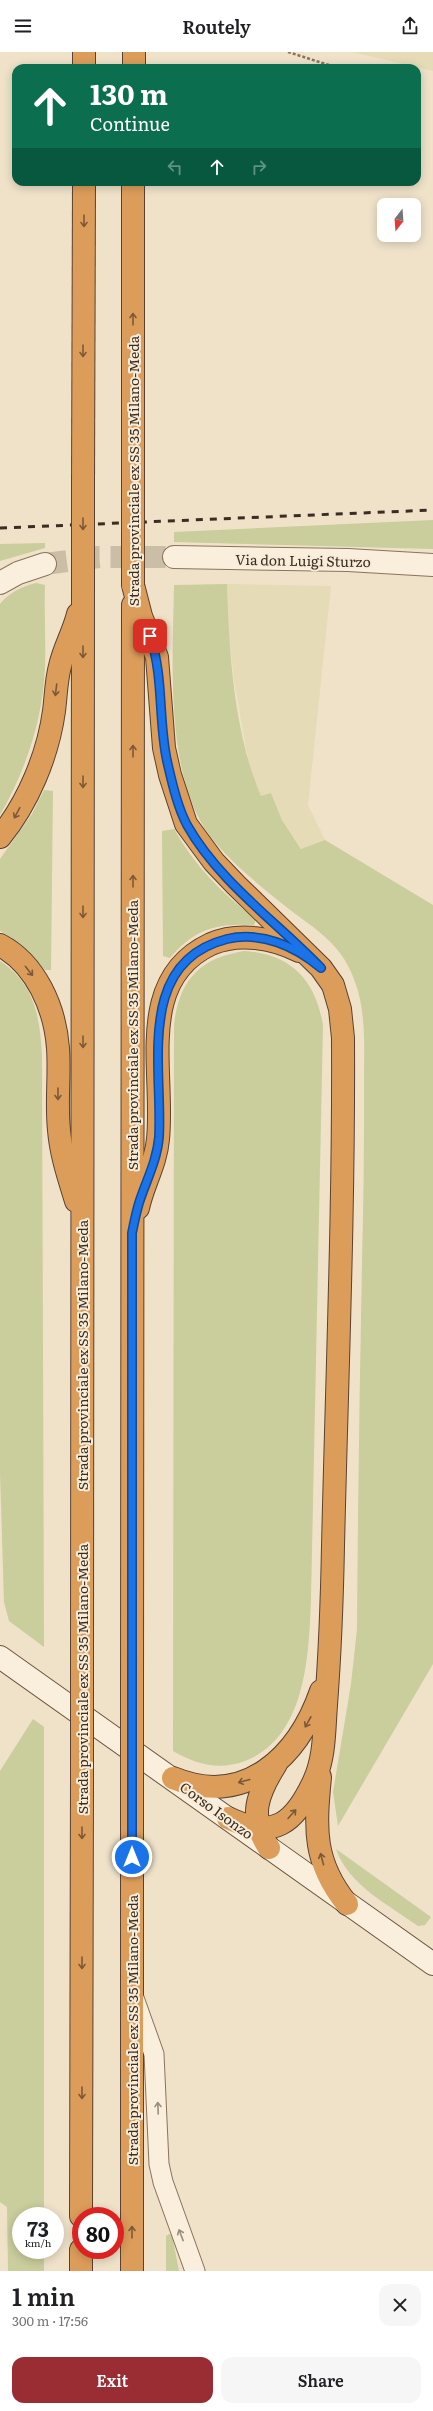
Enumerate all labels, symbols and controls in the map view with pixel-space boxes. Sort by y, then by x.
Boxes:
text: Routely [182,13,251,40]
icon: menu [12,15,34,37]
icon: share [399,15,421,37]
text: 130 m [90,72,168,114]
icon: ahead [24,80,76,132]
text: Continue [90,110,170,137]
icon: left [164,156,186,178]
icon: ahead [206,156,228,178]
icon: right [248,156,270,178]
north arrow [377,198,421,242]
map controls [377,198,421,242]
one-way arrow [80,214,88,227]
one-way arrow [129,313,137,326]
street label: Strada provinciale ex SS 35 Milano-Meda [123,335,143,606]
one-way arrow [79,344,87,357]
one-way arrow [79,517,87,530]
street label: Via don Luigi Sturzo [235,549,371,571]
pin [133,619,167,653]
icon: arrive [139,625,161,647]
one-way arrow [79,645,87,658]
one-way arrow [52,683,60,696]
one-way arrow [129,745,137,758]
one-way arrow [79,775,87,788]
one-way arrow [13,807,20,819]
one-way arrow [129,875,137,888]
street label: Strada provinciale ex SS 35 Milano-Meda [122,899,142,1170]
one-way arrow [79,905,87,918]
one-way arrow [25,965,34,976]
one-way arrow [79,1035,87,1048]
one-way arrow [54,1087,62,1100]
street label: Strada provinciale ex SS 35 Milano-Meda [72,1219,92,1490]
street label: Strada provinciale ex SS 35 Milano-Meda [72,1543,92,1814]
one-way arrow [303,1716,311,1728]
street label: Corso Isonzo [176,1777,258,1843]
one-way arrow [238,1778,251,1785]
one-way arrow [288,1809,297,1819]
one-way arrow [78,1826,86,1839]
position arrow [111,1836,153,1878]
one-way arrow [317,1852,325,1865]
street label: Strada provinciale ex SS 35 Milano-Meda [122,1894,142,2165]
one-way arrow [78,1956,86,1969]
one-way arrow [78,2086,86,2099]
one-way arrow [154,2102,162,2115]
speed limit sign: 80 [72,2207,124,2259]
text: 73 [27,2213,49,2243]
one-way arrow [128,2226,136,2239]
one-way arrow [176,2229,184,2241]
text: km/h [25,2235,51,2250]
text: 1 min [12,2278,75,2313]
button: close [379,2284,421,2326]
text: 300 m · 17:56 [12,2311,88,2330]
button: Exit [12,2357,213,2403]
button: Share [221,2357,421,2403]

